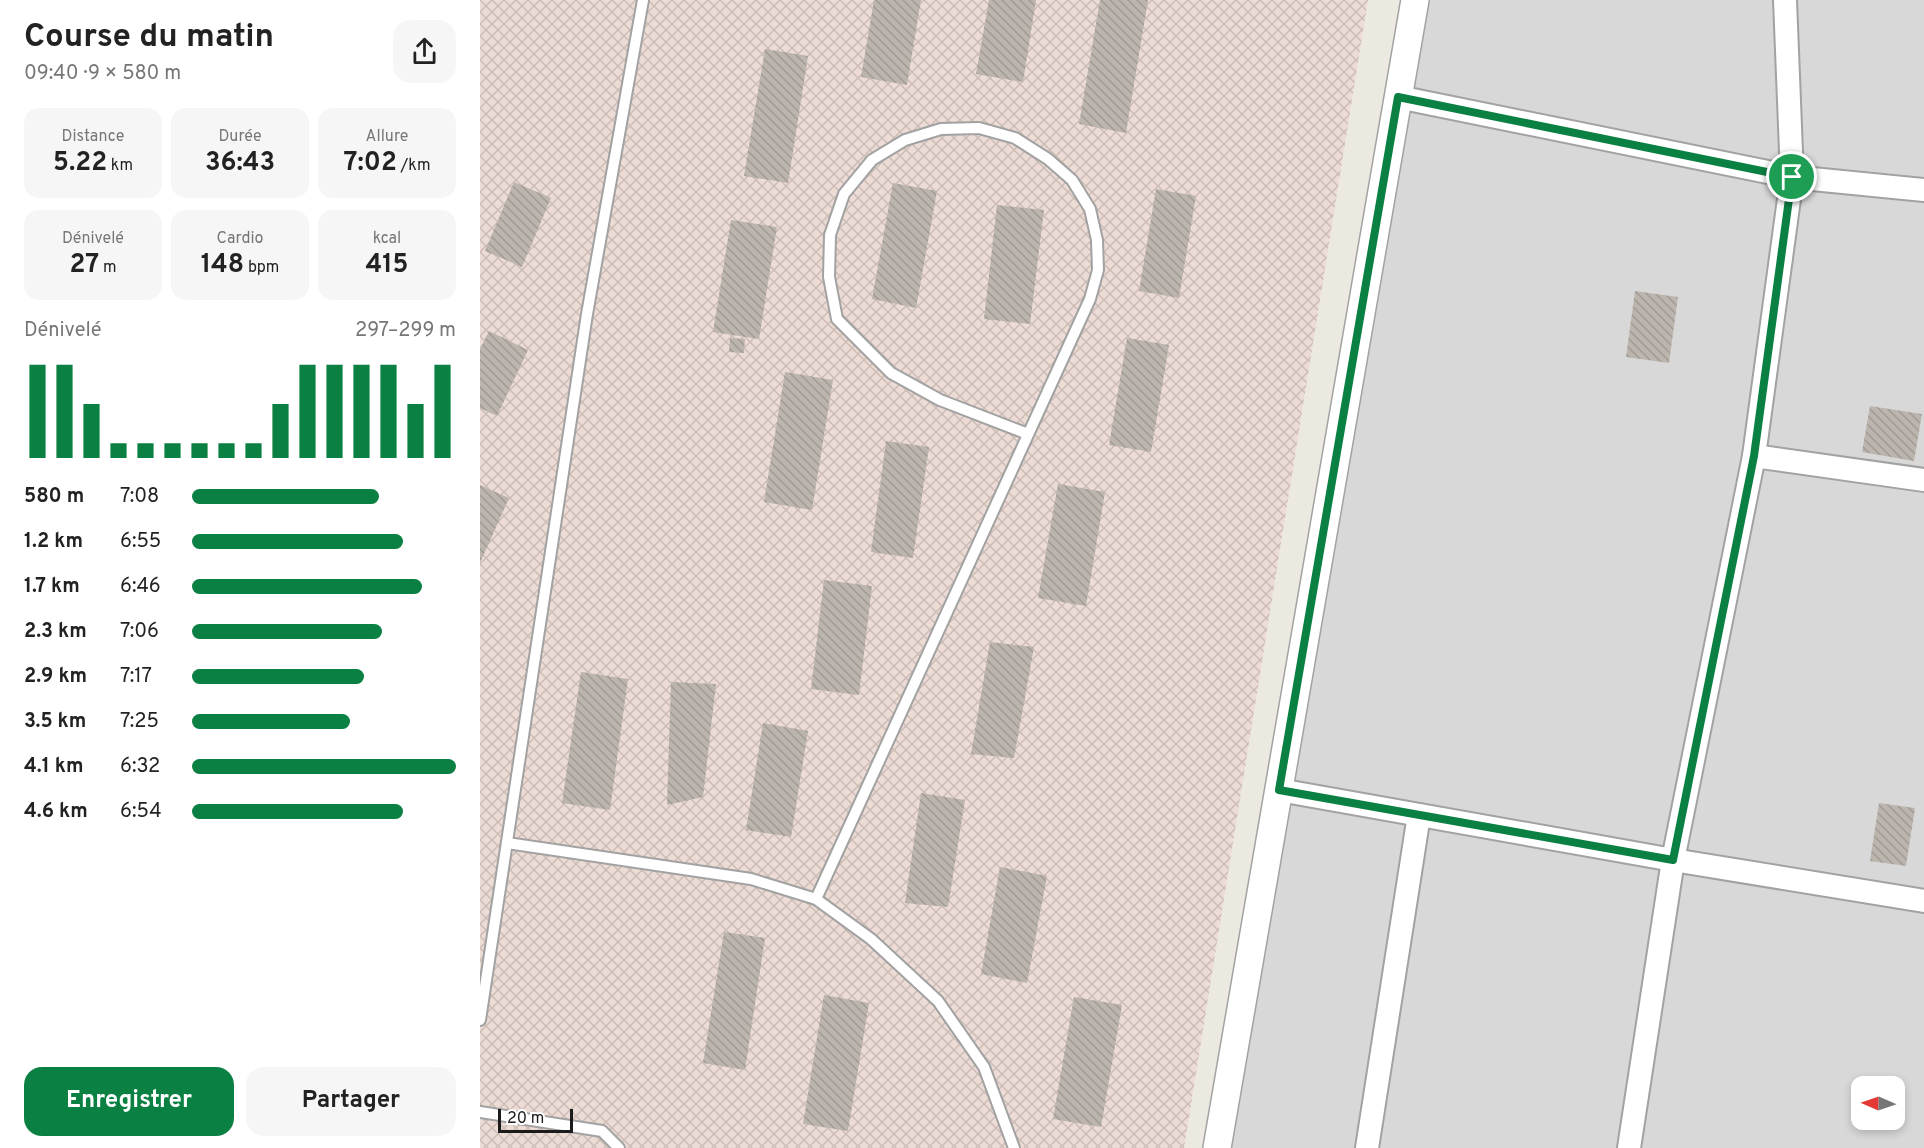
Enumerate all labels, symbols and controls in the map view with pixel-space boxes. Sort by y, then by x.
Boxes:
text: Course du matin [24,17,274,59]
button: share [393,20,456,83]
text: 09:40 · 9 × 580 m [24,61,181,87]
text: Distance [62,127,124,147]
text: Durée [218,127,262,147]
text: Allure [366,127,408,147]
text: 5.22 [53,147,107,180]
text: 36:43 [205,147,275,180]
text: 7:02 [344,147,397,180]
pin [1766,151,1817,202]
text: km [107,156,133,176]
text: /km [397,156,430,176]
icon: arrive [1775,160,1808,193]
text: Dénivelé [62,229,124,249]
text: Cardio [217,229,263,249]
text: kcal [373,229,401,249]
text: 27 [70,249,99,282]
text: 148 [201,249,244,282]
text: 415 [366,249,409,282]
text: m [99,258,116,278]
text: bpm [244,258,279,278]
text: Dénivelé [24,318,101,344]
text: 297–299 m [355,318,456,344]
text: 580 m [24,484,84,510]
text: 7:08 [120,484,159,510]
text: 1.2 km [24,529,83,555]
text: 6:55 [120,529,161,555]
text: 1.7 km [24,574,80,600]
text: 6:46 [120,574,161,600]
text: 2.3 km [24,619,87,645]
text: 7:06 [120,619,159,645]
text: 2.9 km [24,664,87,690]
text: 7:17 [120,664,152,690]
text: 3.5 km [24,709,86,735]
text: 7:25 [120,709,159,735]
text: 4.1 km [24,754,83,780]
text: 6:32 [120,754,160,780]
text: 4.6 km [24,799,88,825]
text: 6:54 [120,799,162,825]
button: Enregistrer [24,1067,234,1136]
button: Partager [246,1067,456,1136]
north arrow [1851,1076,1905,1130]
map controls [1851,1076,1905,1130]
scale bar [498,1106,573,1134]
text: 20 m [507,1109,544,1129]

